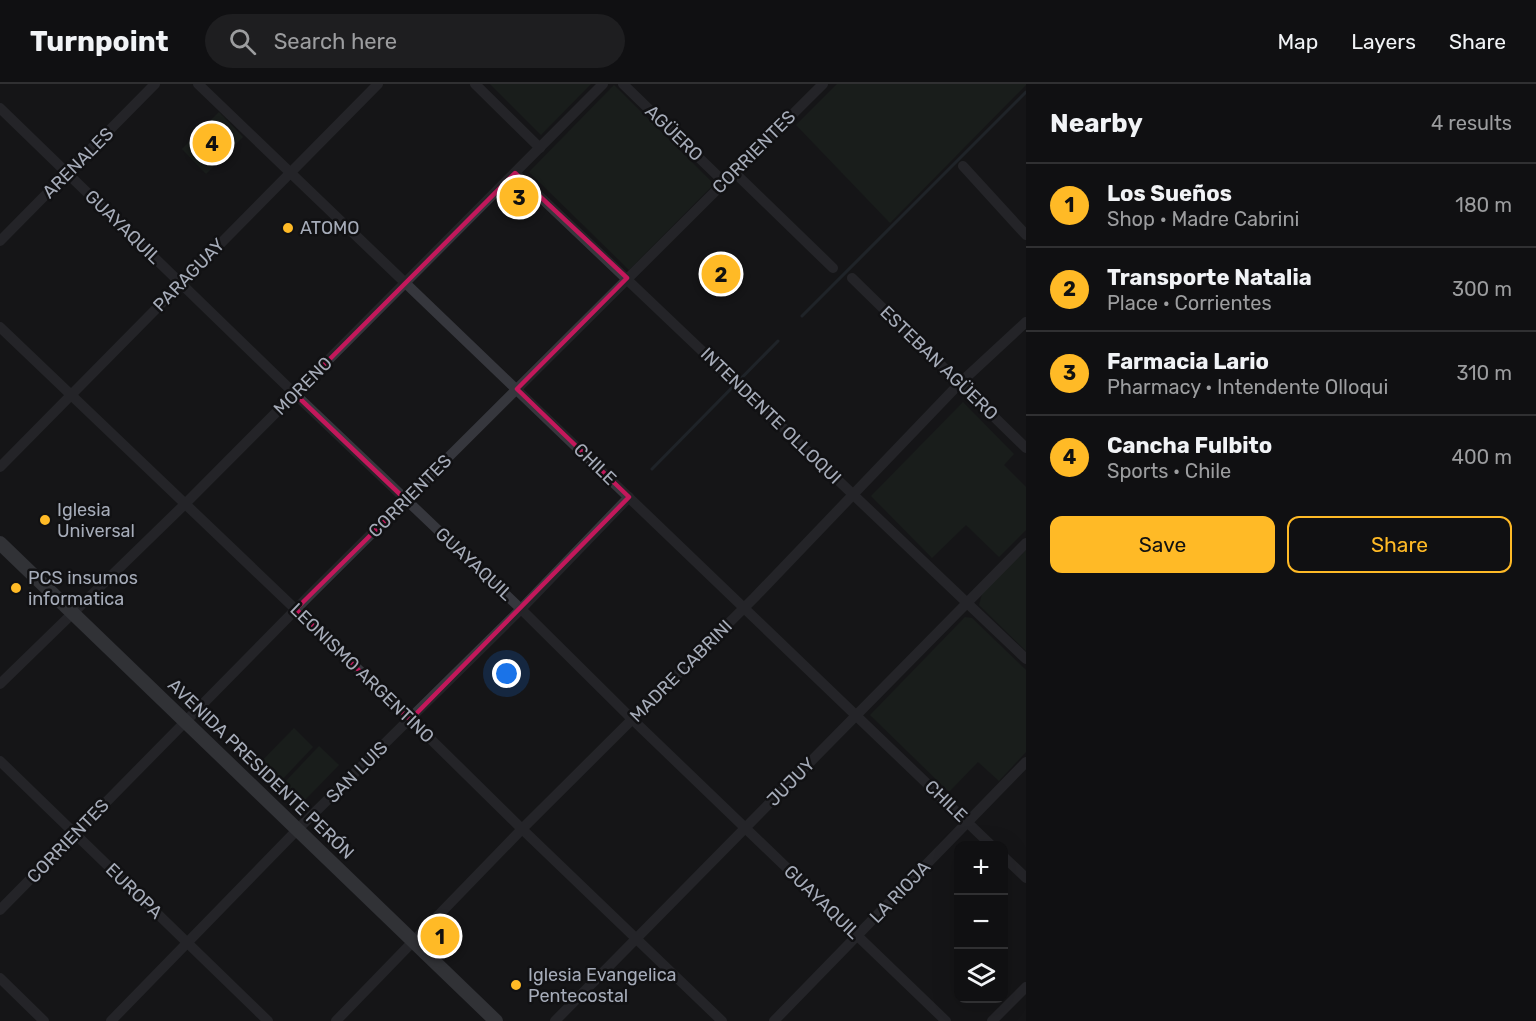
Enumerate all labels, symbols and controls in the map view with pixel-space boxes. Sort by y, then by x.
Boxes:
search box [205,14,625,68]
text: Turnpoint [30,25,169,58]
icon: search [226,25,259,58]
text: Search here [274,28,397,55]
text: Map [1277,29,1318,54]
text: Layers [1351,29,1416,54]
text: Share [1449,29,1506,54]
street label: AGÜERO [641,100,707,166]
street label: CORRIENTES [708,106,800,198]
text: Nearby [1050,108,1143,139]
text: 4 results [1431,111,1512,135]
pin: 4 [192,120,232,166]
street label: ARENALES [38,123,118,203]
pin: 3 [500,174,538,220]
text: Los Sueños [1107,180,1232,207]
street label: GUAYAQUIL [80,185,166,269]
text: 1 [1065,193,1074,217]
text: 180 m [1455,193,1512,217]
text: Shop · Madre Cabrini [1107,207,1299,231]
place label: ATOMO [300,217,360,239]
marker: ATOMO [281,221,295,235]
street label: PARAGUAY [149,233,230,316]
pin: 2 [702,252,740,297]
text: Transporte Natalia [1107,264,1312,291]
text: 2 [1063,277,1076,301]
text: 300 m [1452,277,1512,301]
text: Place · Corrientes [1107,291,1272,315]
street label: ESTEBAN AGÜERO [876,301,1002,425]
street label: INTENDENTE OLLOQUI [696,343,846,489]
text: Farmacia Lario [1107,348,1269,375]
street label: MORENO [269,352,337,420]
text: 3 [1063,361,1076,385]
text: 310 m [1456,361,1512,385]
text: Pharmacy · Intendente Olloqui [1107,375,1388,399]
text: Cancha Fulbito [1107,432,1272,459]
street label: CHILE [569,438,621,490]
text: 4 [1063,445,1076,469]
text: 400 m [1452,445,1512,469]
street label: CORRIENTES [364,450,456,542]
text: Sports · Chile [1107,459,1231,483]
place label: Iglesia Universal [57,499,135,542]
marker: Iglesia Universal [38,513,52,527]
button: Save [1050,516,1275,573]
button: Share [1287,516,1512,573]
street label: GUAYAQUIL [431,523,517,605]
place label: PCS insumos informatica [28,567,138,610]
marker: PCS insumos informatica [9,581,23,595]
street label: LEONISMO ARGENTINO [285,599,439,747]
street label: MADRE CABRINI [625,615,737,727]
your location [492,659,521,688]
street label: AVENIDA PRESIDENTE PERÓN [163,674,359,864]
street label: SAN LUIS [321,736,393,808]
street label: JUJUY [762,753,820,811]
street label: CHILE [920,775,972,827]
street label: CORRIENTES [22,794,114,888]
map controls [954,841,1008,1003]
button: + [954,841,1008,895]
street label: LA RIOJA [865,856,935,928]
street label: EUROPA [101,859,167,923]
street label: GUAYAQUIL [779,860,865,944]
button: − [954,895,1008,949]
pin: 1 [420,914,460,958]
button: layers [954,949,1008,1003]
place label: Iglesia Evangelica Pentecostal [528,964,677,1007]
marker: Iglesia Evangelica Pentecostal [509,978,523,992]

